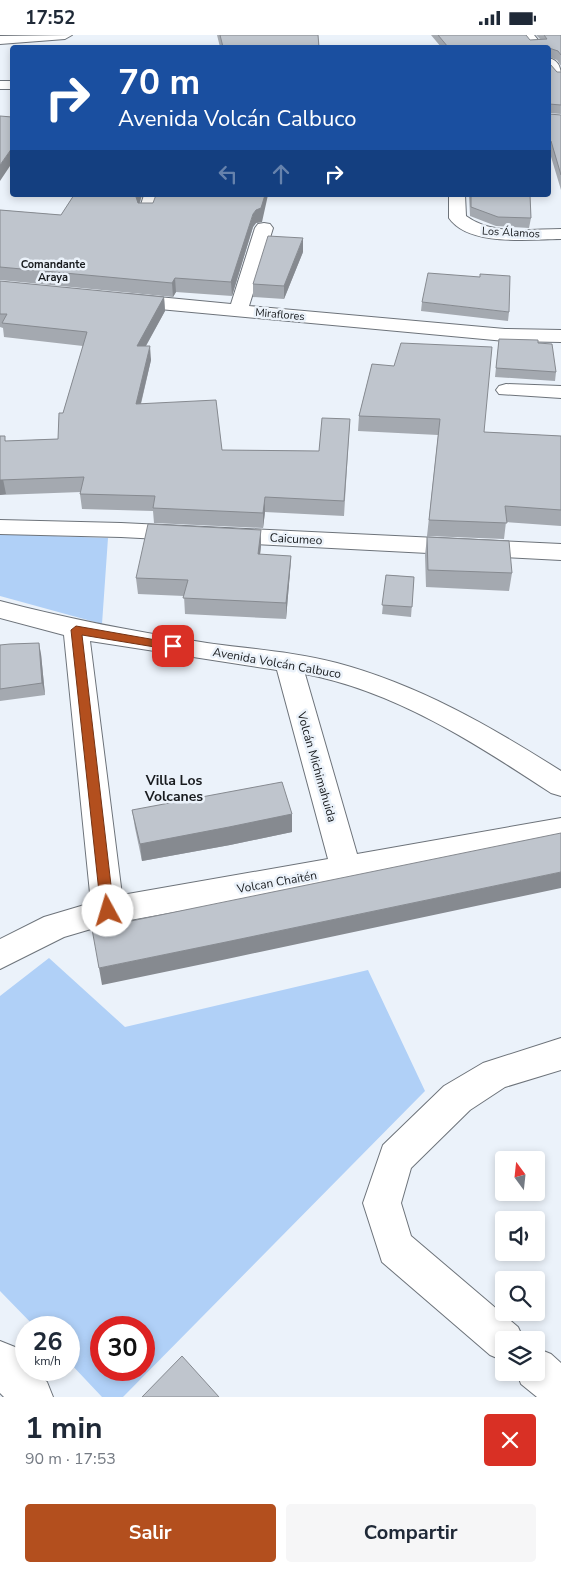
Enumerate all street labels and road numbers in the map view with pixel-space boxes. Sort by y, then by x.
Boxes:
street label: Los Álamos [482,222,540,242]
street label: Miraflores [255,305,305,324]
street label: Caicumeo [269,530,323,548]
street label: Avenida Volcán Calbuco [212,644,343,682]
street label: Volcán Michimahuida [293,709,340,824]
street label: Volcan Chaitén [235,867,318,897]

